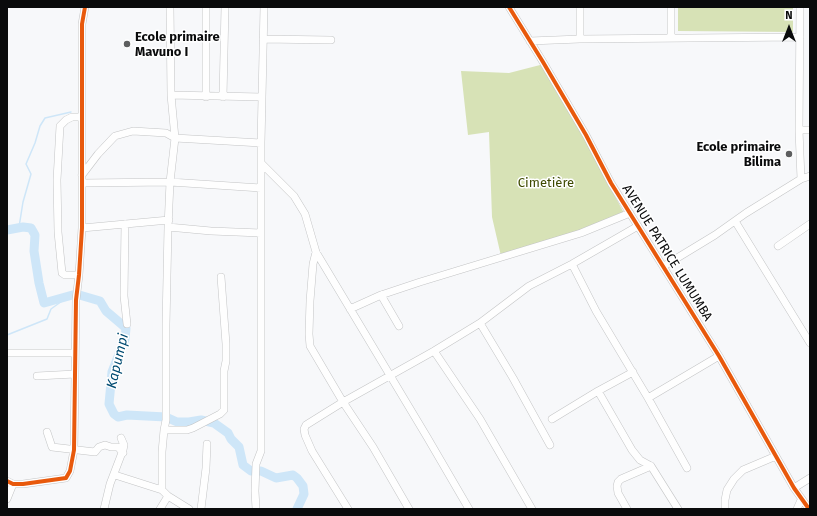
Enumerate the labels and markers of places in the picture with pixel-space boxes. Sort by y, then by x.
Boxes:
place label: Ecole primaire Mavuno I [135,29,220,60]
marker: Ecole primaire Mavuno I [122,39,132,49]
place label: Ecole primaire Bilima [696,139,781,170]
marker: Ecole primaire Bilima [784,149,794,159]

